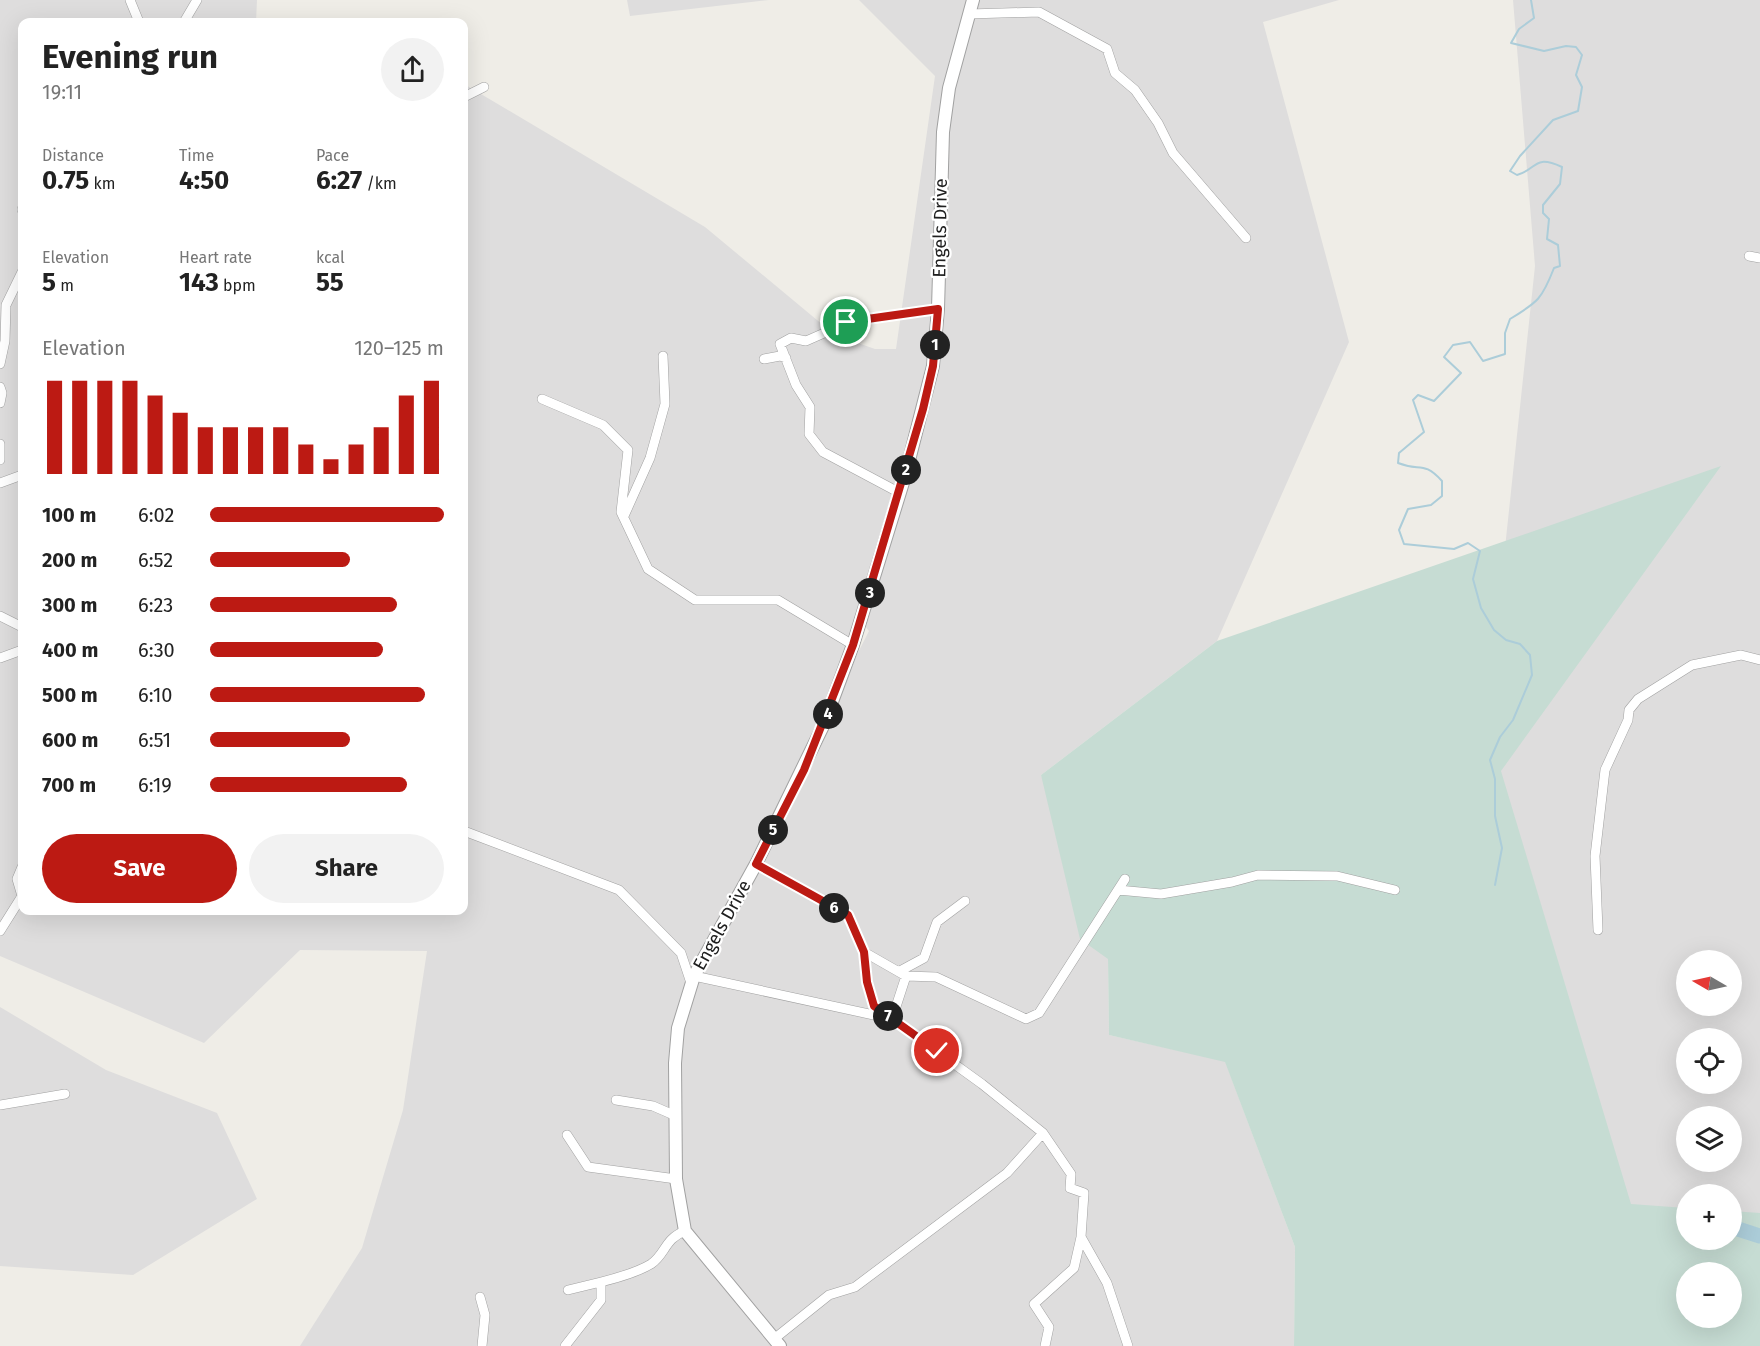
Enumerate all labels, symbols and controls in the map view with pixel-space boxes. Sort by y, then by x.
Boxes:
text: Evening run [42,37,218,77]
button: share [381,38,444,101]
text: 19:11 [42,80,82,104]
text: Distance [42,146,104,165]
text: Time [179,146,214,165]
text: Pace [316,146,349,165]
text: 0.75 [42,165,89,196]
text: 4:50 [179,165,229,196]
text: 6:27 [316,165,362,196]
text: km [89,174,115,193]
text: /km [362,174,397,193]
street label: Engels Drive [928,178,952,278]
text: Elevation [42,248,109,267]
text: Heart rate [179,248,252,267]
text: kcal [316,248,345,267]
text: 5 [42,267,56,298]
text: 143 [179,267,219,298]
text: 55 [316,267,344,298]
text: m [56,276,74,295]
text: bpm [219,276,256,295]
pin [820,296,871,347]
icon: arrive [829,305,862,338]
pin: 1 [920,330,950,360]
text: 1 [931,335,939,354]
text: Elevation [42,336,126,360]
text: 120–125 m [354,336,444,360]
pin: 2 [891,455,921,485]
text: 2 [902,460,910,479]
text: 100 m [42,503,96,527]
text: 6:02 [138,503,174,527]
text: 200 m [42,548,97,572]
text: 6:52 [138,548,173,572]
pin: 3 [855,578,885,608]
text: 3 [866,583,874,602]
text: 300 m [42,593,97,617]
text: 6:23 [138,593,173,617]
text: 400 m [42,638,98,662]
text: 6:30 [138,638,175,662]
text: 500 m [42,683,98,707]
text: 6:10 [138,683,172,707]
pin: 4 [813,699,843,729]
text: 4 [823,704,833,723]
text: 600 m [42,728,98,752]
text: 6:51 [138,728,171,752]
text: 700 m [42,773,96,797]
text: 6:19 [138,773,172,797]
pin: 5 [758,815,788,845]
text: 5 [769,820,777,839]
button: Save [42,834,237,903]
button: Share [249,834,444,903]
street label: Engels Drive [688,876,756,974]
pin: 6 [819,893,849,923]
text: 6 [829,898,839,917]
north arrow [1676,950,1742,1016]
map controls [1676,950,1742,1328]
pin: 7 [873,1001,903,1031]
text: 7 [884,1006,892,1025]
pin [911,1025,962,1076]
button: locate [1676,1028,1742,1094]
icon: check [920,1034,953,1067]
button: layers [1676,1106,1742,1172]
button: + [1676,1184,1742,1250]
button: − [1676,1262,1742,1328]

